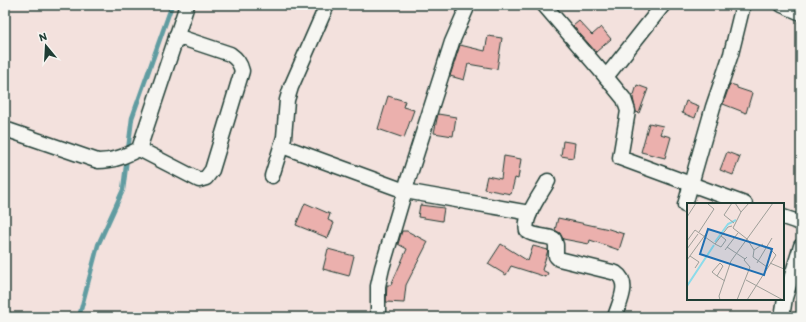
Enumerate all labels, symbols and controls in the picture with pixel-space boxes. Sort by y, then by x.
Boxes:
north arrow [26,26,66,66]
text: N [38,30,49,44]
inset map [687,203,784,300]

